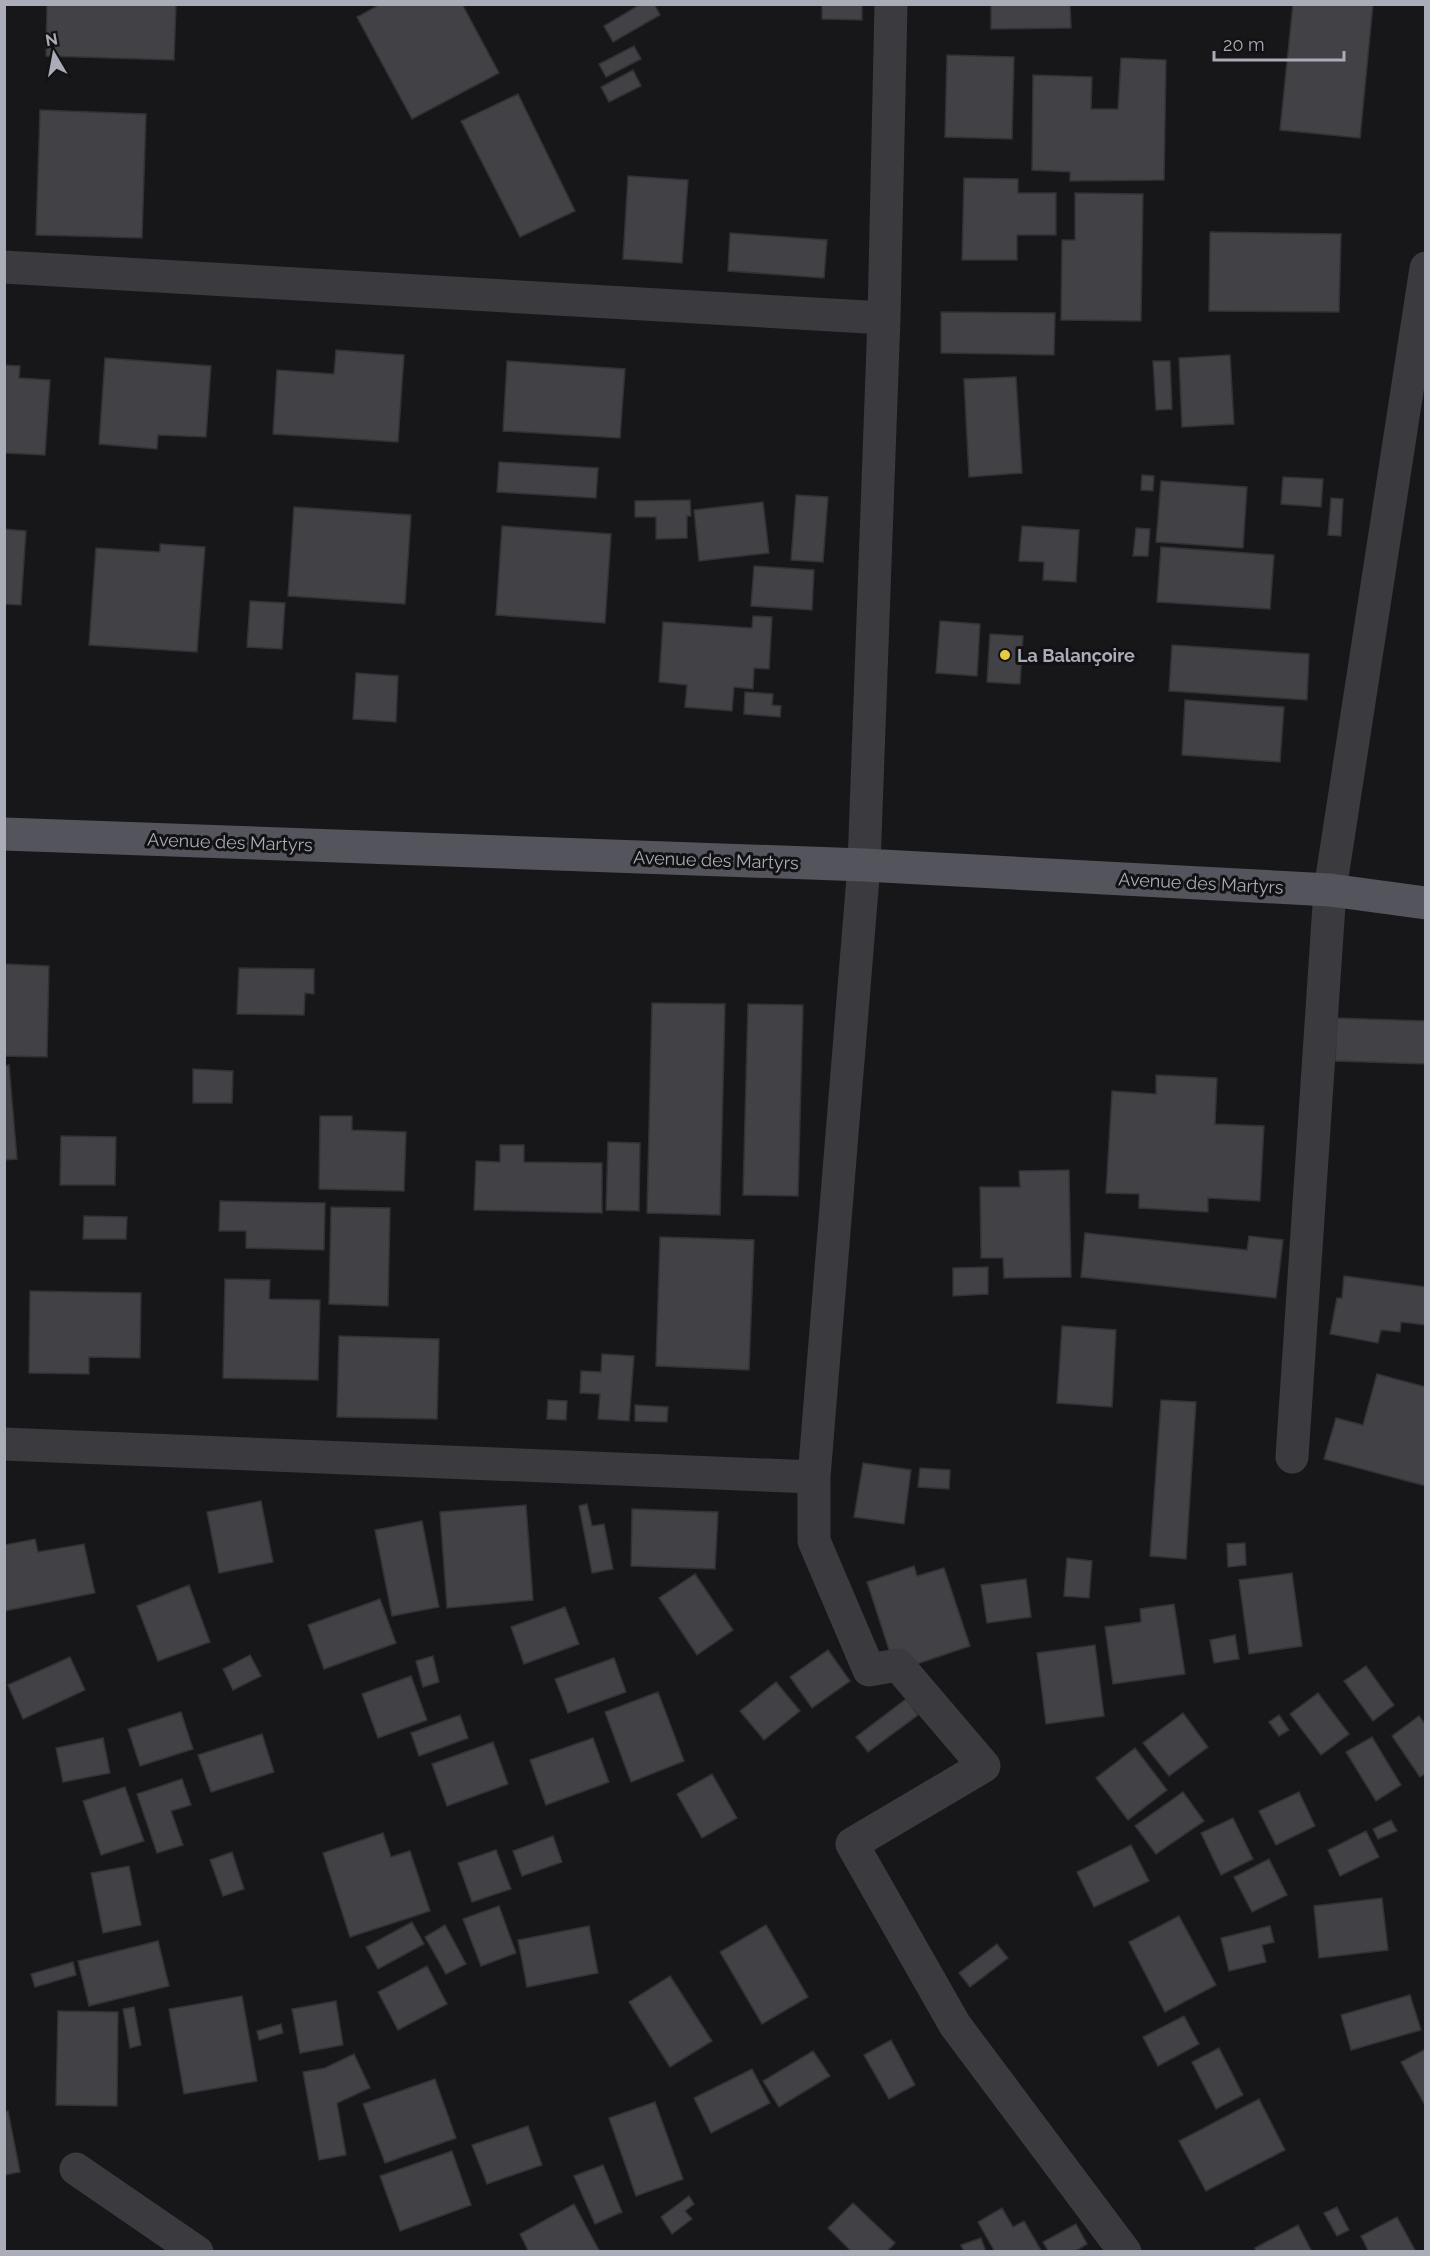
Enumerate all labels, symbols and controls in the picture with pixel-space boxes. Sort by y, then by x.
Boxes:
north arrow [24,24,84,84]
scale bar [1214,24,1344,62]
text: N [44,29,59,50]
text: 20 m [1223,34,1265,55]
place label: La Balançoire [1017,645,1135,666]
marker: La Balançoire [998,648,1012,662]
street label: Avenue des Martyrs [147,829,313,855]
street label: Avenue des Martyrs [633,847,799,873]
street label: Avenue des Martyrs [1118,868,1284,898]

